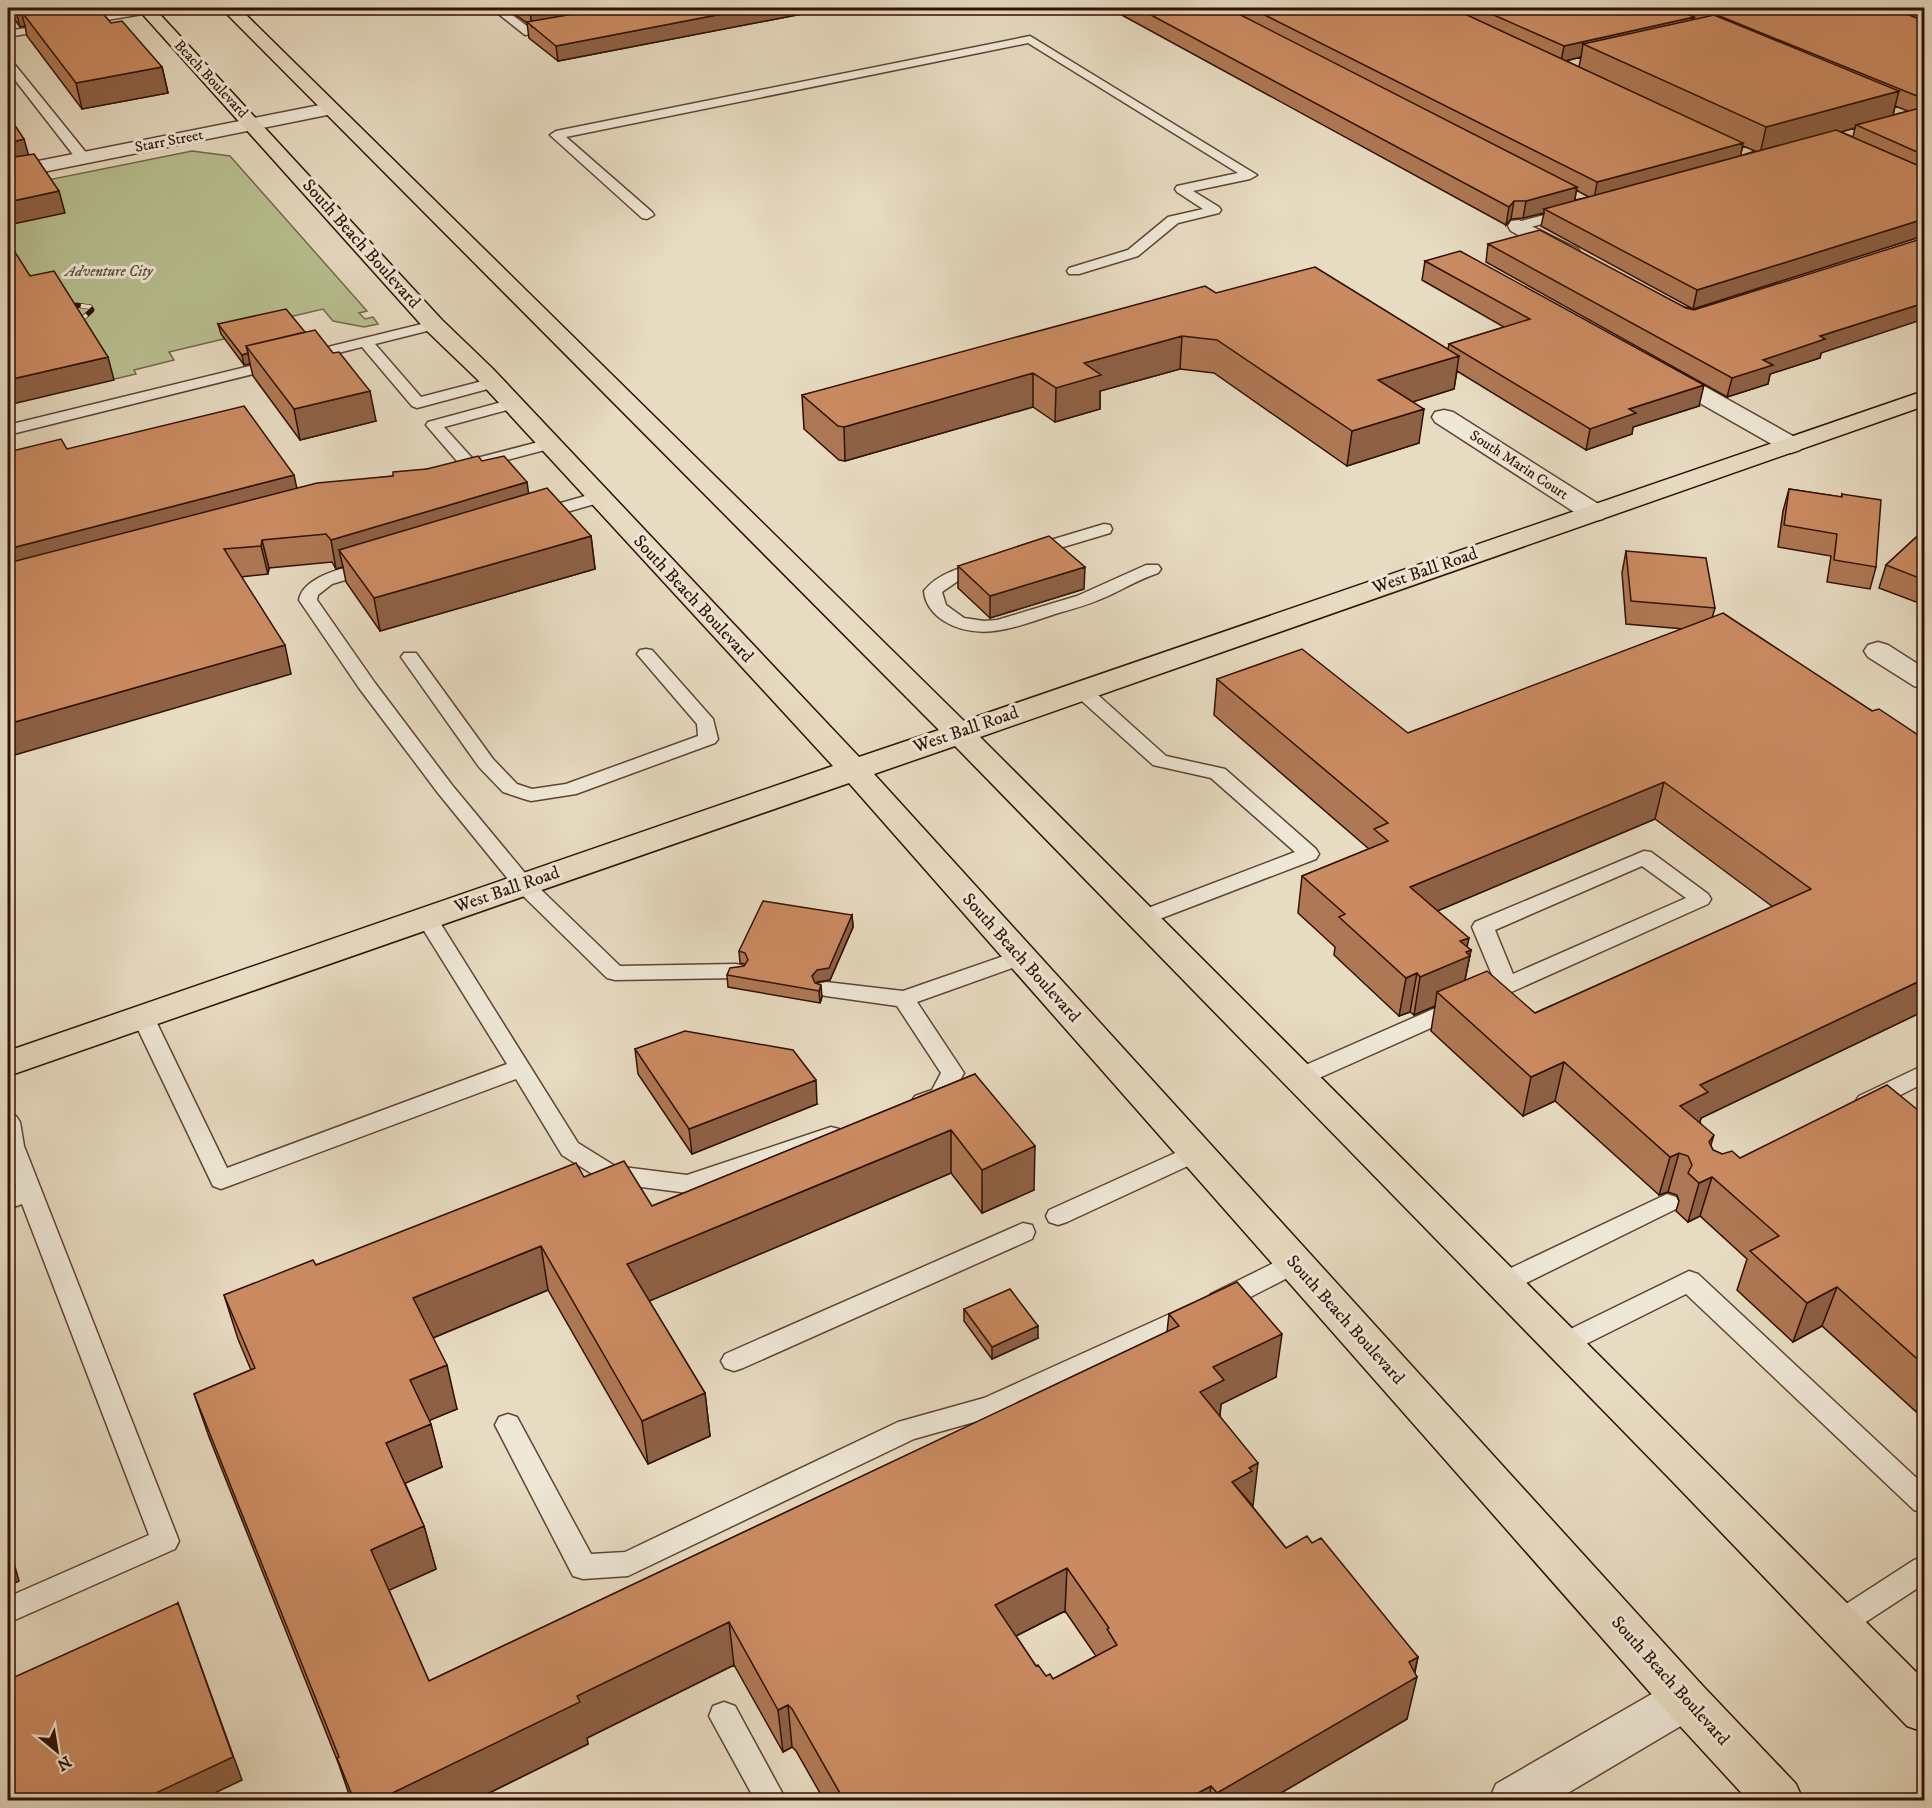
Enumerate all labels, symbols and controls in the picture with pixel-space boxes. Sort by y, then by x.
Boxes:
street label: Beach Boulevard [170,36,253,123]
street label: Starr Street [133,125,205,157]
street label: South Beach Boulevard [297,175,425,313]
park label: Adventure City [63,262,154,281]
street label: South Marin Court [1466,426,1572,504]
street label: South Beach Boulevard [628,531,758,667]
street label: West Ball Road [1369,543,1480,600]
street label: West Ball Road [910,702,1021,759]
street label: West Ball Road [451,862,562,919]
street label: South Beach Boulevard [957,889,1085,1027]
street label: South Beach Boulevard [1281,1251,1409,1389]
street label: South Beach Boulevard [1606,1612,1734,1750]
north arrow [27,1721,87,1781]
text: N [53,1751,75,1775]

